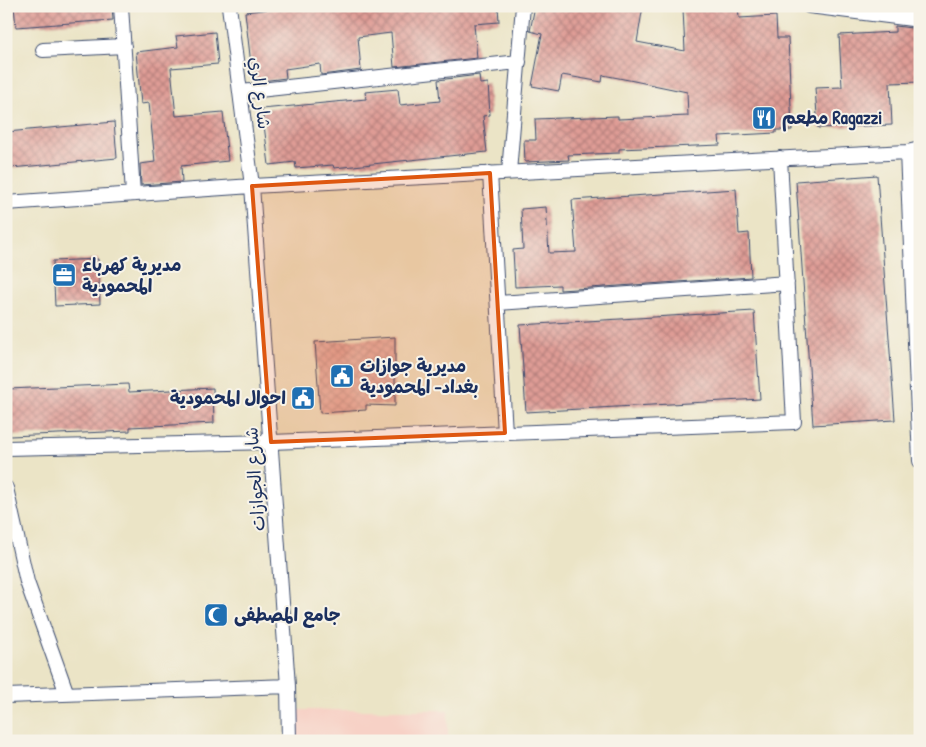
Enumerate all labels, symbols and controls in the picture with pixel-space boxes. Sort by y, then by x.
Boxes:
street label: شارع الري [243,55,277,131]
restaurant icon: مطعم Ragazzi [751,105,777,131]
place label: مطعم Ragazzi [782,105,882,132]
place label: مديرية كهرباء المحمودية [82,252,182,298]
office icon: مديرية كهرباء المحمودية [51,262,77,288]
place label: مديرية جوازات بغداد- المحمودية [360,353,479,399]
public building icon: مديرية جوازات بغداد- المحمودية [329,363,355,389]
place label: احوال المحمودية [170,385,286,410]
public building icon: احوال المحمودية [290,385,316,411]
street label: شارع الجوازات [238,426,271,532]
mosque icon: جامع المصطفى [203,602,229,628]
place label: جامع المصطفى [234,602,341,628]

